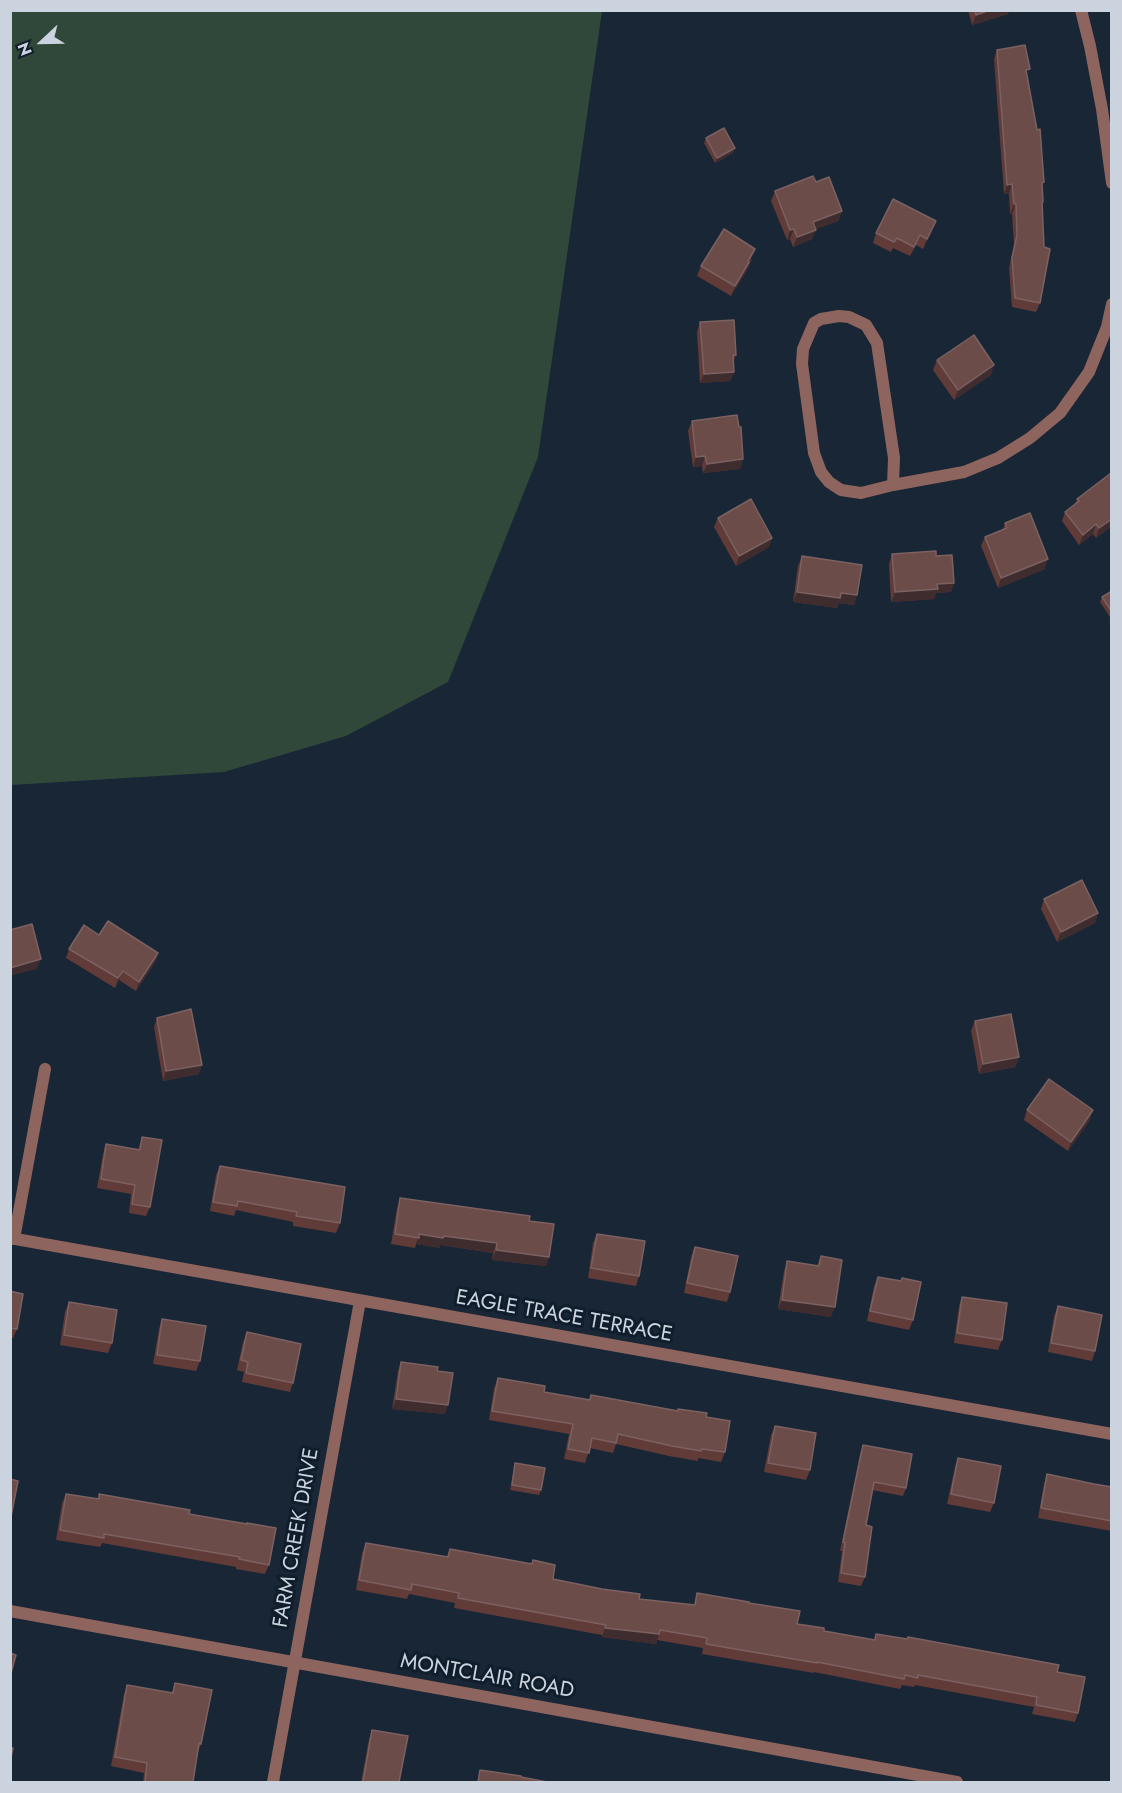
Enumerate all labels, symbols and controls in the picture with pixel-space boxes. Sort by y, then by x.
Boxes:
north arrow [12,12,72,72]
text: N [12,39,38,59]
street label: EAGLE TRACE TERRACE [454,1286,674,1348]
street label: FARM CREEK DRIVE [269,1446,325,1630]
street label: MONTCLAIR ROAD [398,1649,576,1705]

